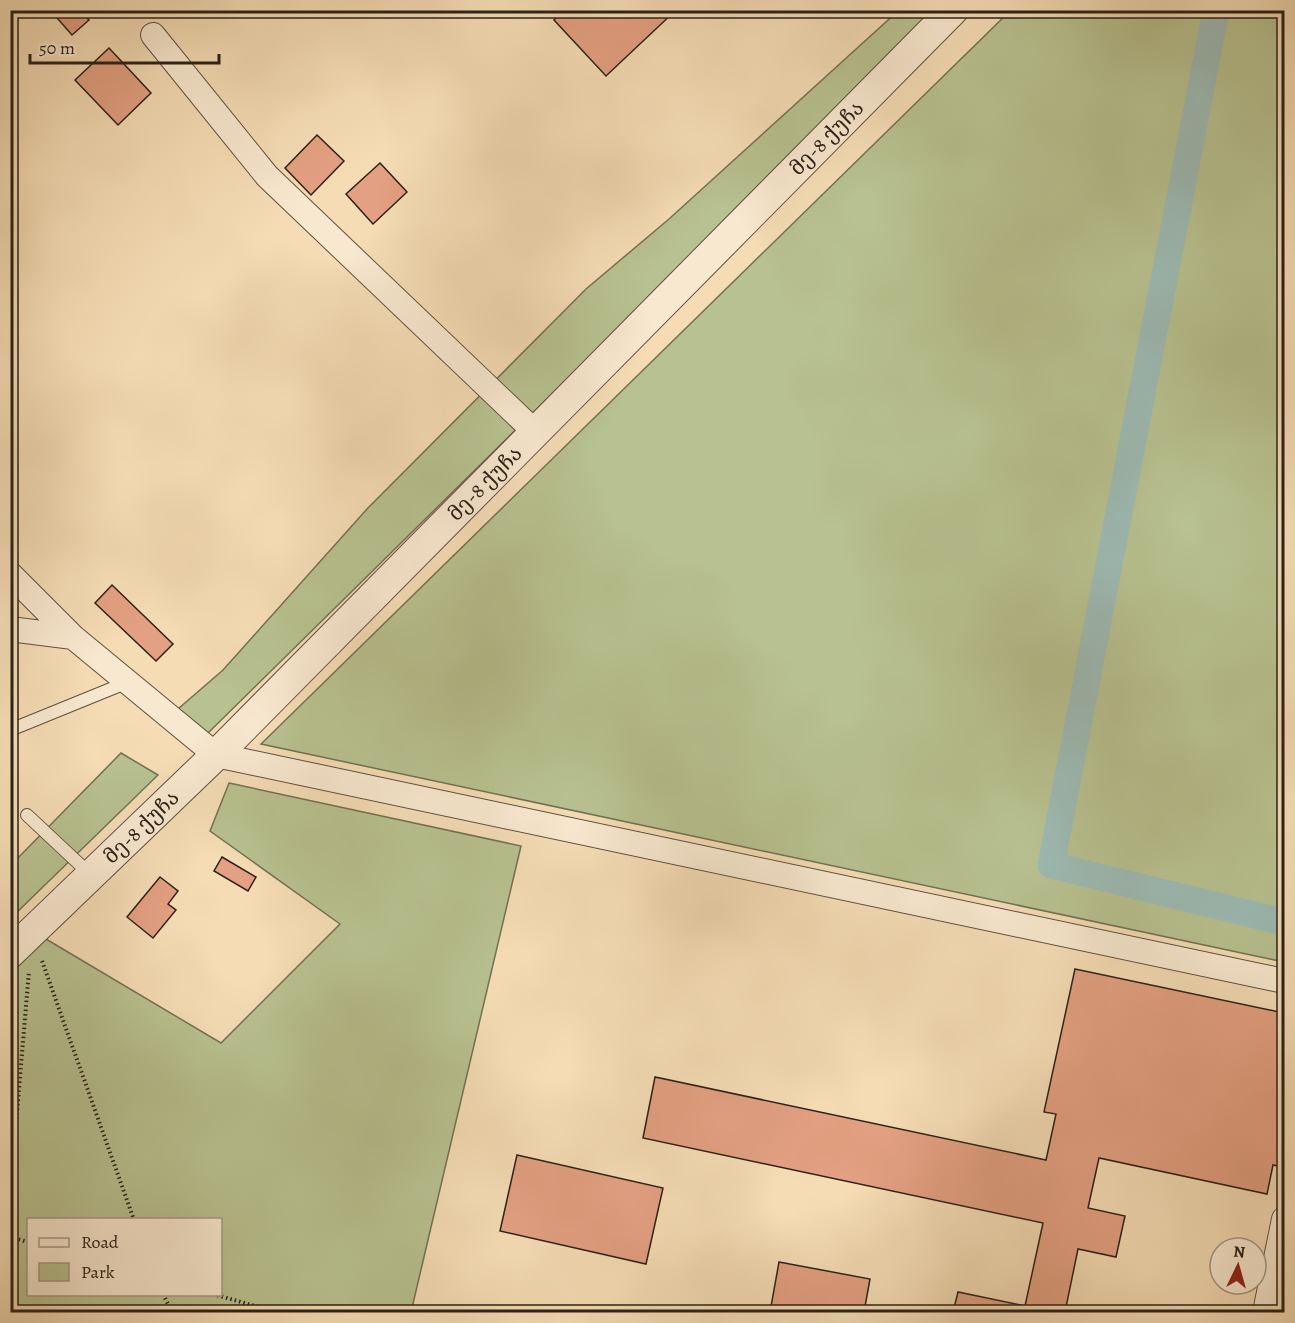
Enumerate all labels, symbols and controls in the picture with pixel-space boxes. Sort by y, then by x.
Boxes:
scale bar [30,27,219,65]
text: 50 m [39,36,75,60]
street label: მე-8 ქუჩა [783,94,870,181]
street label: მე-8 ქუჩა [441,440,528,527]
street label: მე-8 ქუჩა [97,784,185,870]
legend [27,1218,222,1296]
text: Road [81,1230,119,1254]
north arrow [1208,1236,1268,1296]
text: N [1232,1241,1246,1264]
text: Park [81,1260,115,1284]

